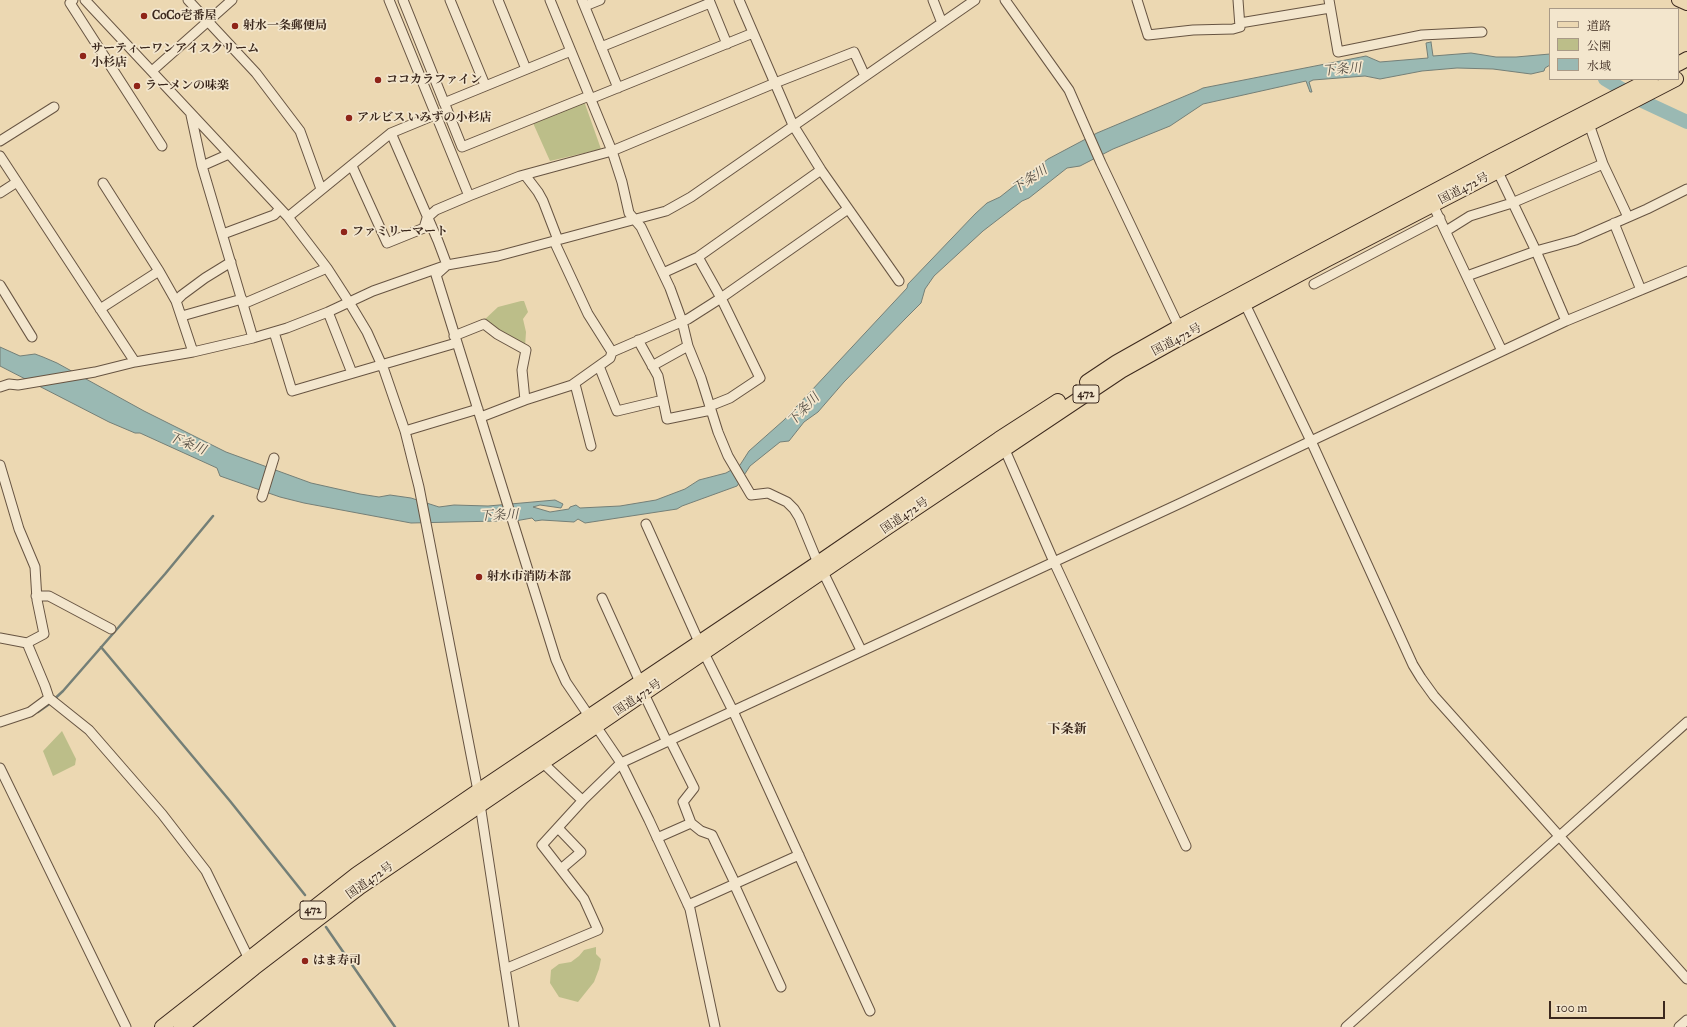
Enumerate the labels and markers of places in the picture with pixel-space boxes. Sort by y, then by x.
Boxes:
place label: CoCo壱番屋 [152,9,217,23]
marker: CoCo壱番屋 [139,11,149,21]
place label: 射水一条郵便局 [243,19,327,33]
marker: 射水一条郵便局 [230,21,240,31]
place label: サーティーワンアイスクリーム 小杉店 [91,42,259,70]
marker: サーティーワンアイスクリーム 小杉店 [78,51,88,61]
place label: ココカラファイン [386,73,482,87]
marker: ココカラファイン [373,75,383,85]
place label: ラーメンの味楽 [145,79,229,93]
marker: ラーメンの味楽 [132,81,142,91]
place label: アルビス いみずの小杉店 [357,111,492,125]
marker: アルビス いみずの小杉店 [344,113,354,123]
place label: ファミリーマート [352,225,448,239]
marker: ファミリーマート [339,227,349,237]
place label: 射水市消防本部 [487,570,571,584]
marker: 射水市消防本部 [474,572,484,582]
place label: はま寿司 [313,954,361,968]
marker: はま寿司 [300,956,310,966]

